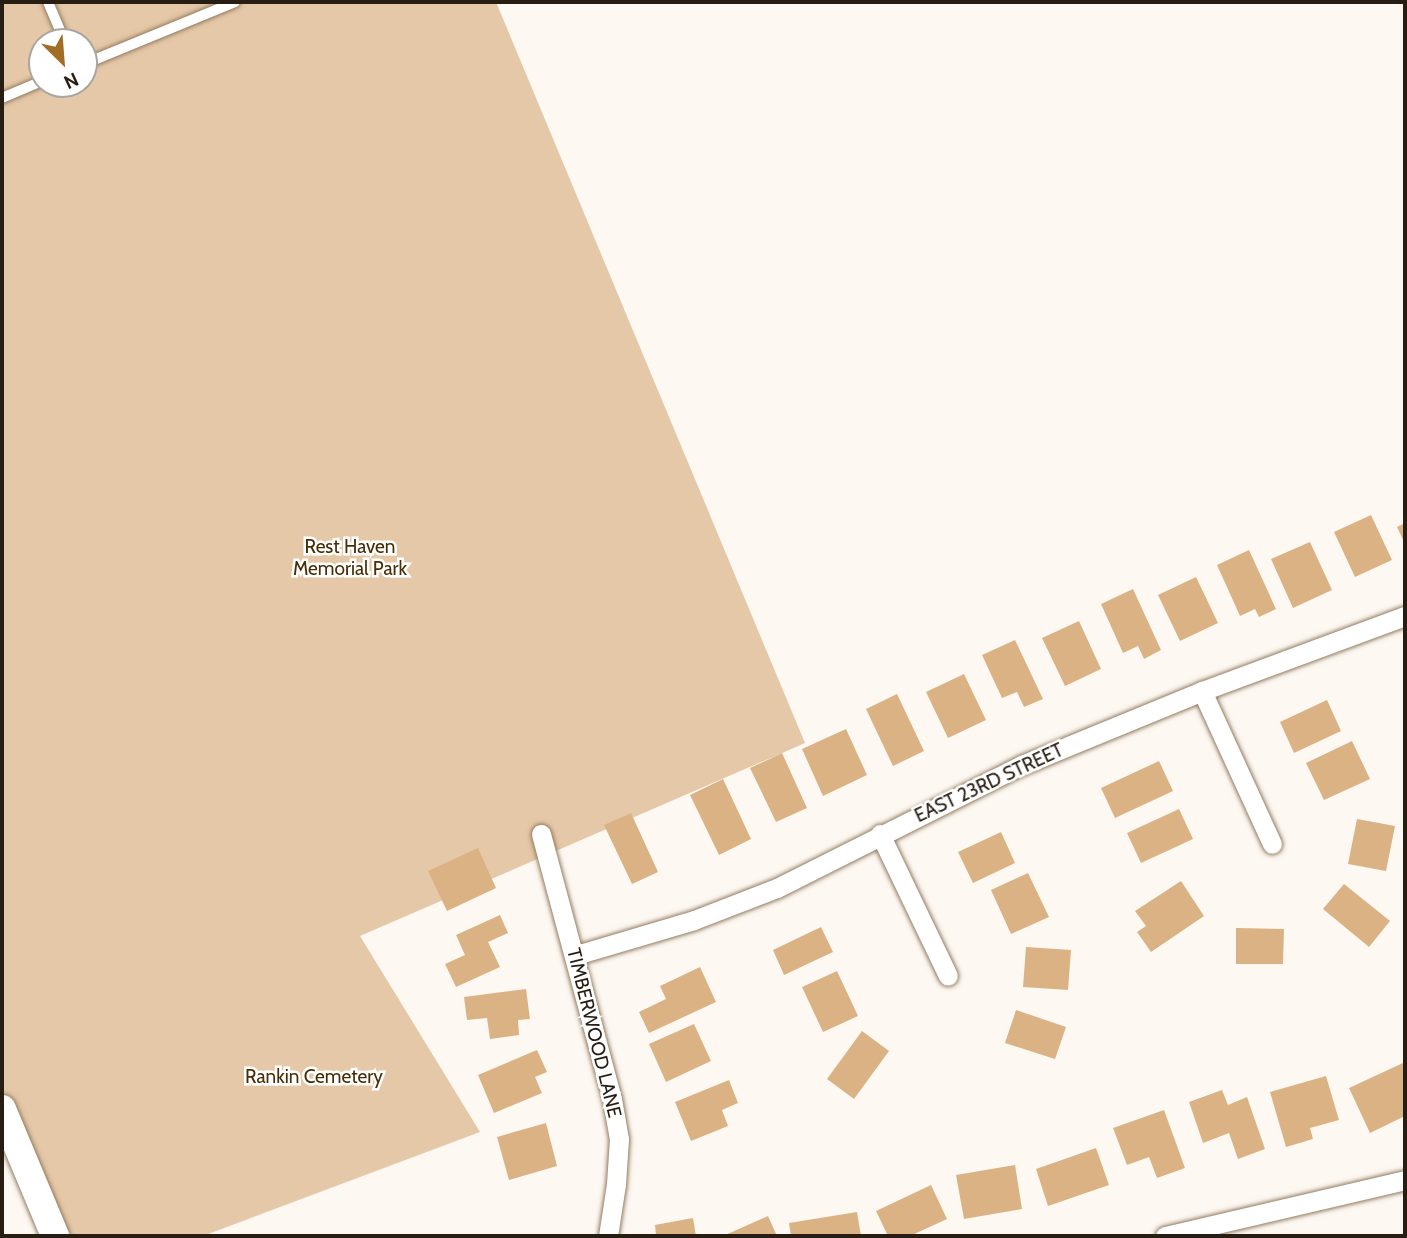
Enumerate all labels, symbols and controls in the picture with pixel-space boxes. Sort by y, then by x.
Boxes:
north arrow [28,28,98,98]
text: N [60,67,82,94]
park label: Rest Haven Memorial Park [293,536,407,580]
street label: EAST 23RD STREET [911,739,1067,827]
street label: TIMBERWOOD LANE [562,946,626,1120]
park label: Rankin Cemetery [245,1066,383,1088]

